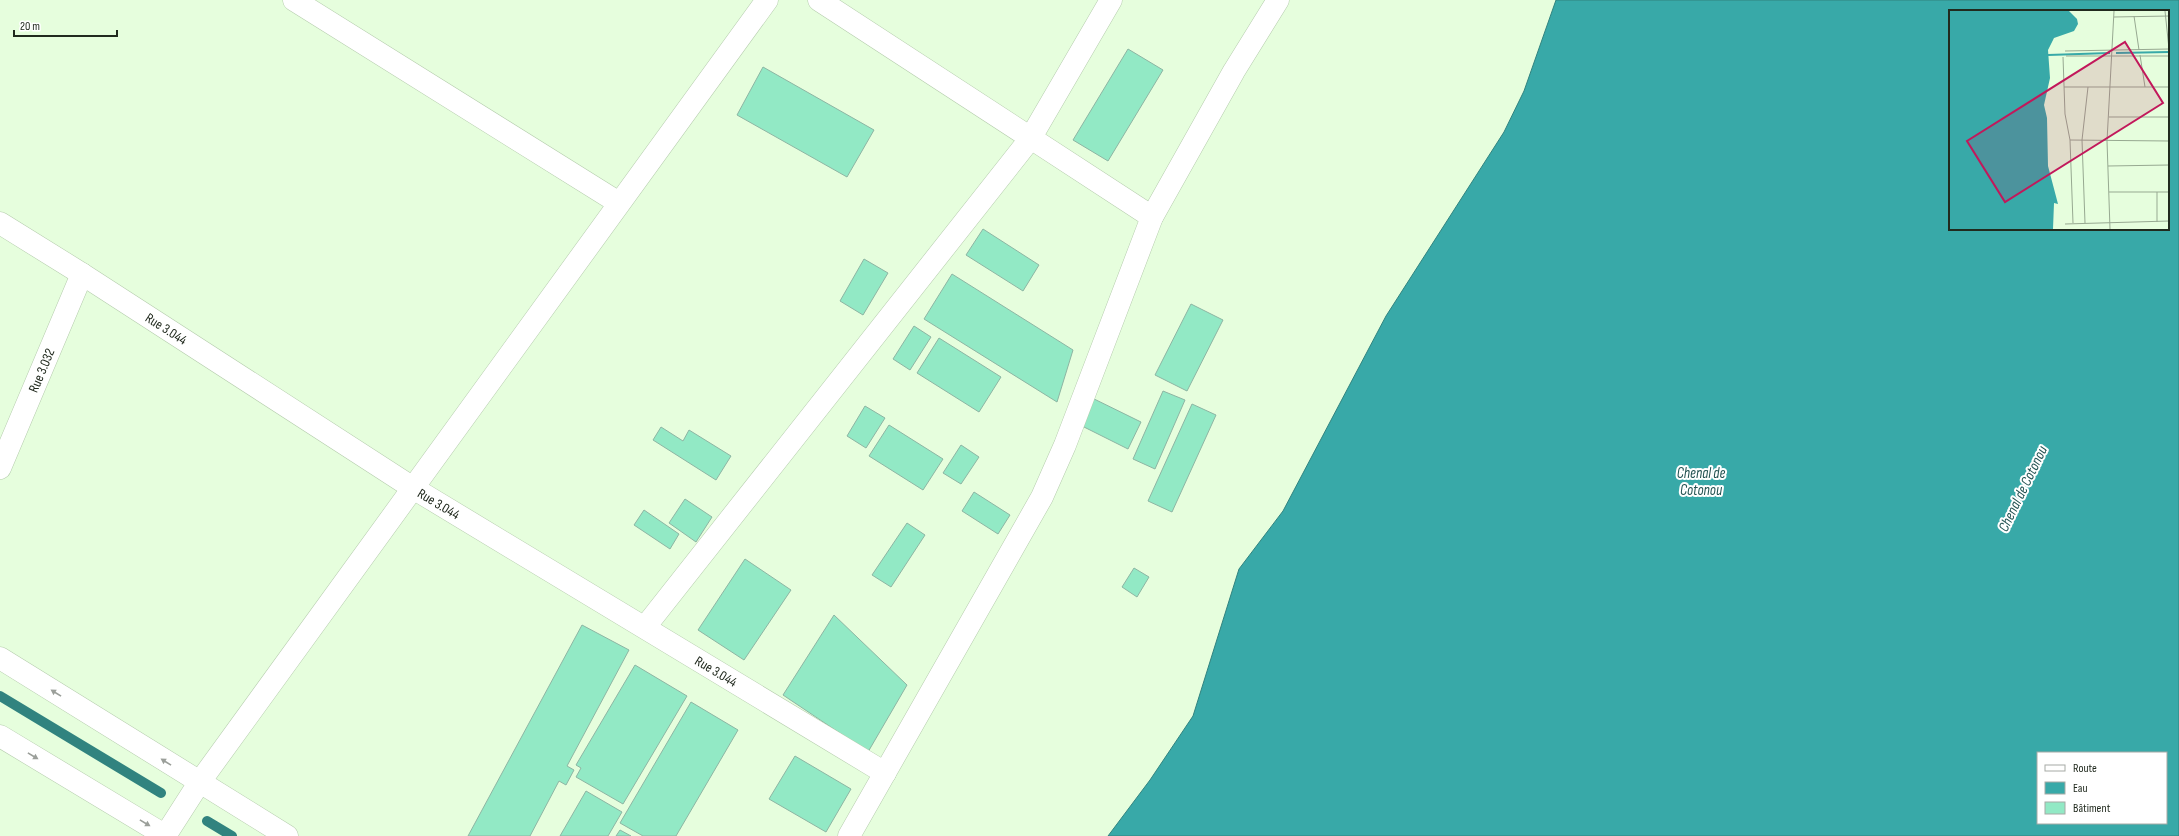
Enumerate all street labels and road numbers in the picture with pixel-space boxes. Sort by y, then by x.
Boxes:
street label: Rue 3.044 [142,309,191,348]
street label: Rue 3.032 [24,346,58,395]
street label: Rue 3.044 [415,484,463,523]
street label: Rue 3.044 [692,652,741,690]

